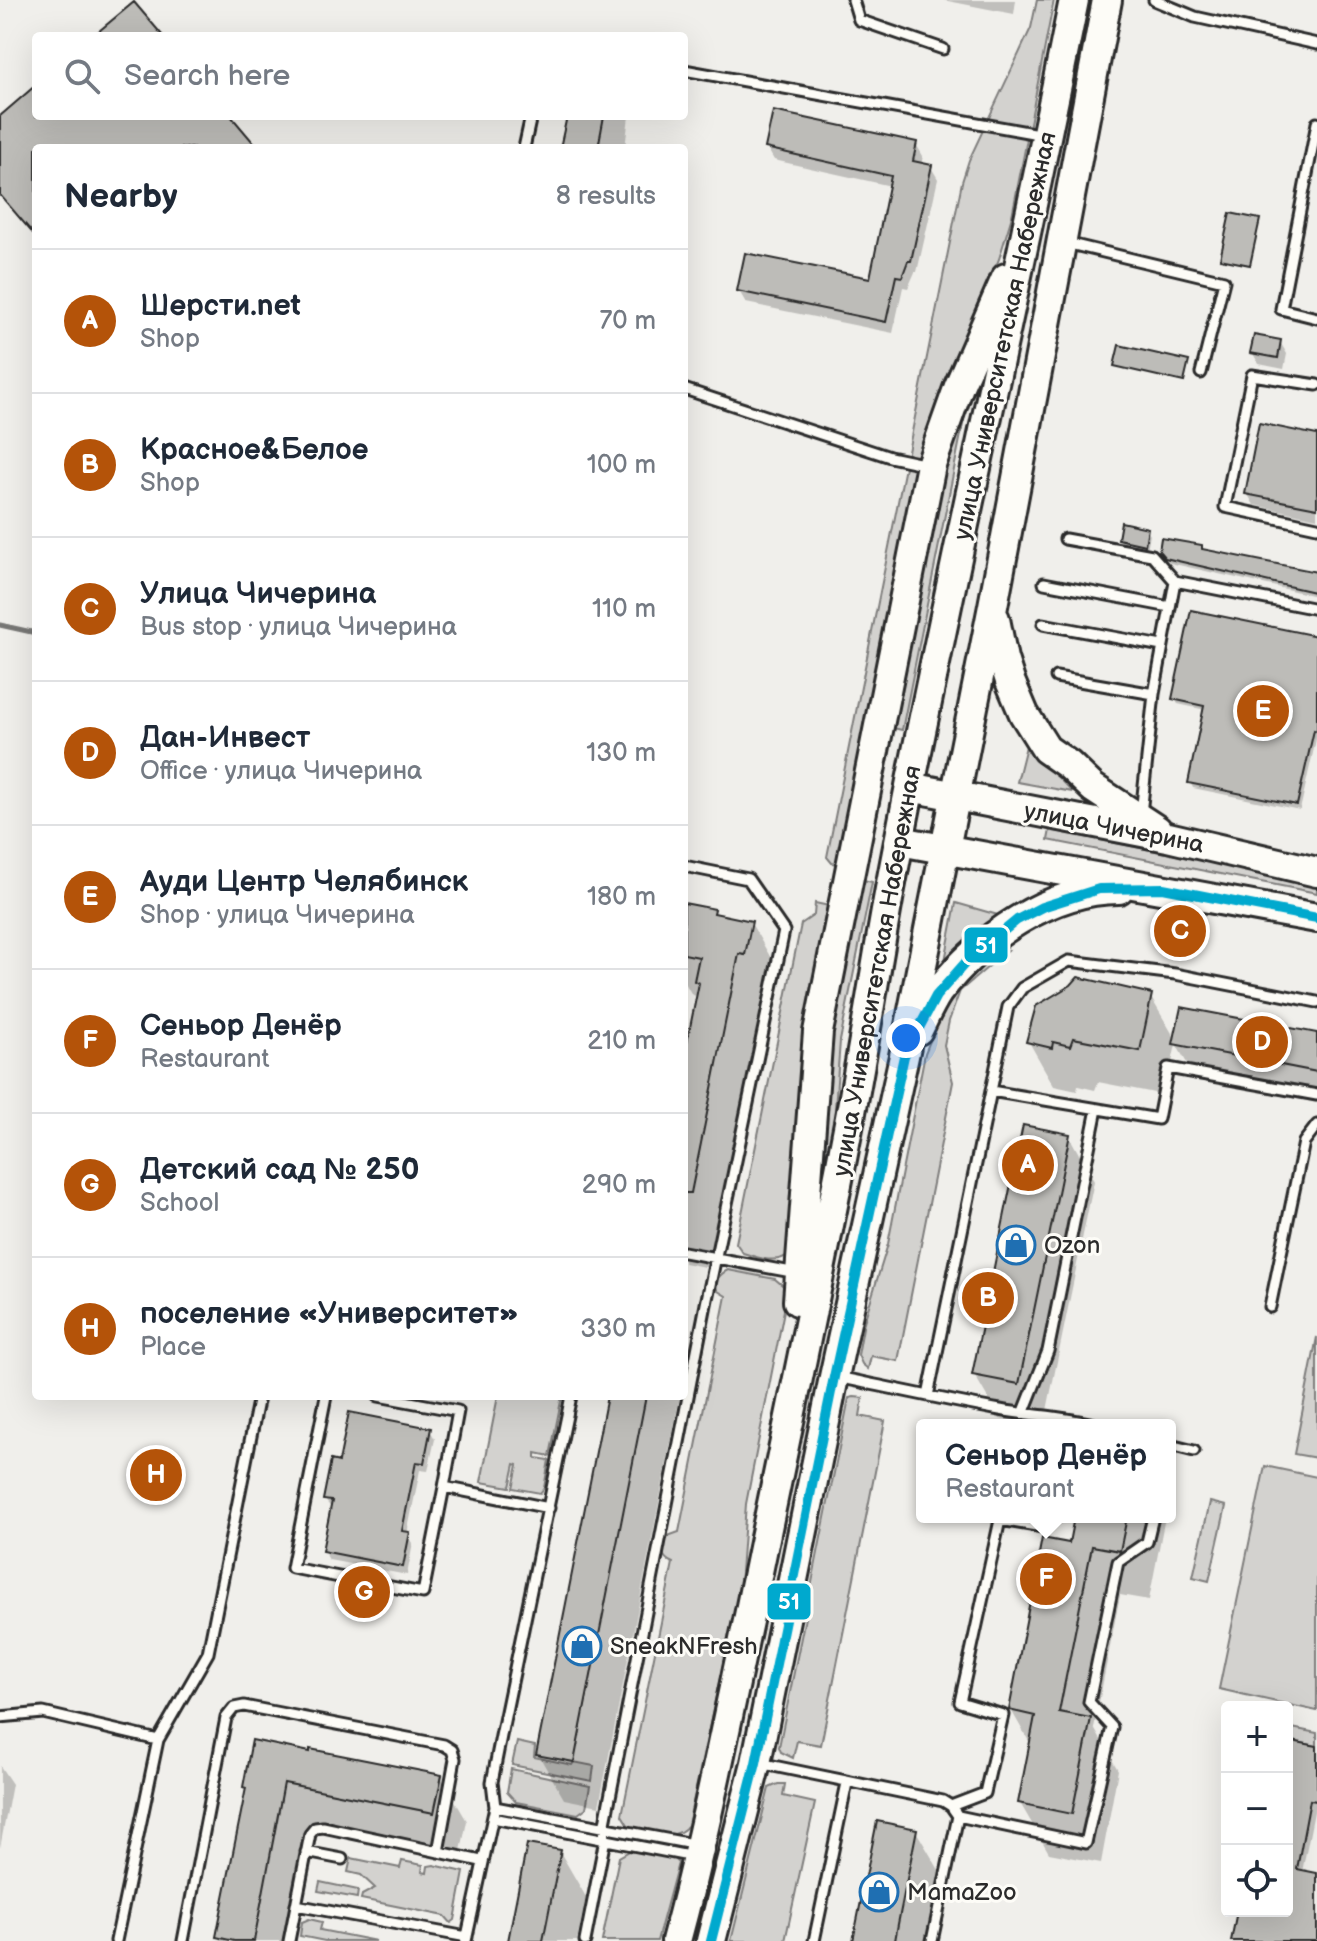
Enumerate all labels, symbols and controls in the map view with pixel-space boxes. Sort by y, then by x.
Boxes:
search box [32,32,688,120]
icon: search [60,54,104,98]
text: Search here [124,58,290,94]
street label: улица Университетская Набережная [947,129,1063,543]
text: Nearby [64,176,178,217]
text: 8 results [556,181,656,212]
text: Шерсти.net [140,288,301,324]
text: A [82,306,98,337]
text: 70 m [599,306,656,337]
text: Shop [140,324,200,355]
text: Красное&Белое [140,432,368,468]
text: B [81,450,99,481]
text: 100 m [587,450,656,481]
text: Shop [140,468,200,499]
text: Улица Чичерина [140,576,376,612]
text: C [81,594,99,625]
text: 110 m [592,594,656,625]
text: Bus stop · улица Чичерина [140,612,457,643]
pin: E [1237,681,1289,741]
text: Дан-Инвест [140,720,310,756]
text: D [81,738,99,769]
text: 130 m [586,738,656,769]
text: Office · улица Чичерина [140,756,422,787]
street label: улица Университетская Набережная [827,763,927,1179]
street label: улица Чичерина [1022,796,1206,860]
text: Ауди Центр Челябинск [140,864,468,900]
text: E [82,882,98,913]
text: 180 m [587,882,656,913]
text: Shop · улица Чичерина [140,900,415,931]
pin: C [1154,901,1206,961]
line badge: 51 [963,926,1009,964]
text: 51 [975,933,997,960]
text: Сеньор Денёр [140,1008,342,1044]
pin: D [1236,1012,1288,1072]
your location [886,1018,926,1058]
text: F [82,1026,98,1057]
text: 210 m [587,1026,656,1057]
text: Restaurant [140,1044,269,1075]
pin: A [1002,1135,1054,1195]
text: Детский сад № 250 [140,1152,419,1188]
text: G [80,1170,100,1201]
text: 290 m [582,1170,656,1201]
text: School [140,1188,219,1219]
shop icon: Ozon [995,1224,1037,1266]
place label: Ozon [1044,1231,1100,1260]
pin: B [962,1268,1014,1328]
text: поселение «Университет» [140,1296,519,1332]
text: H [80,1314,100,1345]
text: 330 m [580,1314,656,1345]
text: Place [140,1332,206,1363]
popup [916,1419,1176,1523]
text: Сеньор Денёр [945,1438,1147,1474]
pin: H [130,1445,182,1505]
text: Restaurant [945,1474,1074,1505]
pin: F [1020,1549,1072,1609]
pin: G [338,1562,390,1622]
line badge: 51 [766,1582,812,1621]
text: 51 [778,1589,800,1616]
shop icon: SneakNFresh [561,1625,603,1667]
place label: SneakNFresh [610,1632,758,1661]
map controls [1221,1701,1293,1917]
button: + [1221,1701,1293,1773]
button: − [1221,1773,1293,1845]
button: locate [1221,1845,1293,1917]
shop icon: MamaZoo [858,1871,900,1913]
place label: MamaZoo [907,1878,1017,1907]

